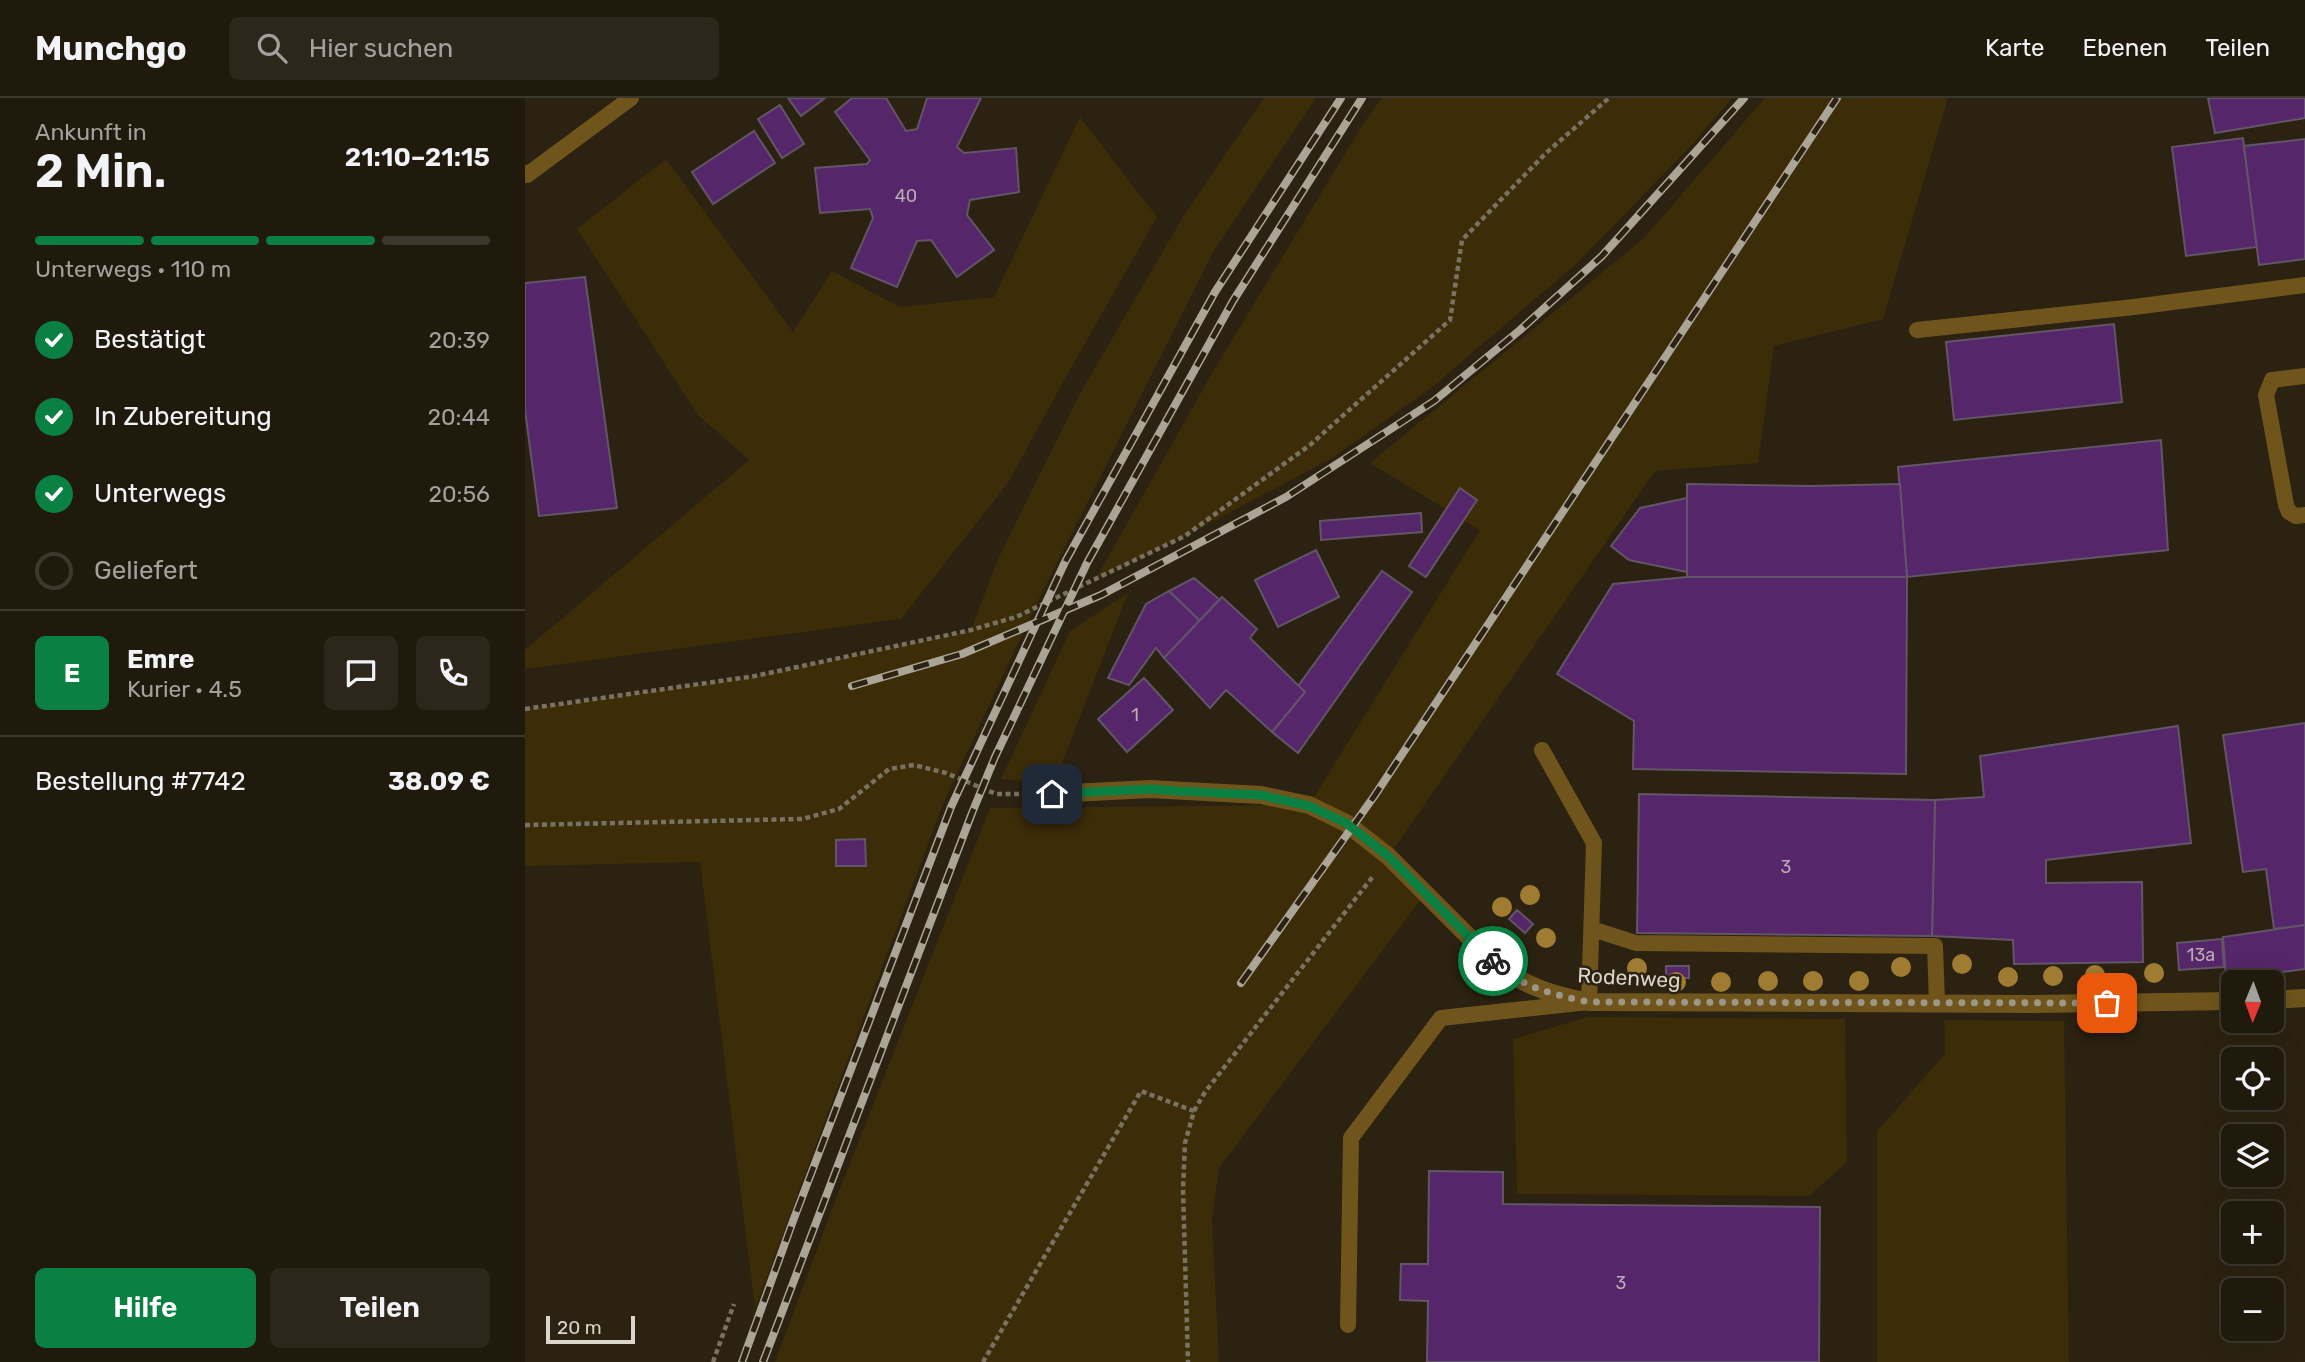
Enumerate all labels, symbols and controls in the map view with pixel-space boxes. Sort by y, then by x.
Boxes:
search box [229,17,719,80]
text: Munchgo [35,29,187,68]
icon: search [253,29,291,67]
text: Hier suchen [309,33,453,64]
text: Karte [1985,34,2045,62]
text: Ebenen [2083,34,2167,62]
text: Teilen [2205,34,2270,62]
text: Ankunft in [35,118,147,146]
text: 21:10–21:15 [345,142,490,173]
text: 2 Min. [35,144,166,199]
house number: 40 [895,185,917,207]
text: Unterwegs · 110 m [35,255,231,283]
icon: check [35,321,73,359]
text: Bestätigt [94,324,206,355]
text: 20:39 [429,326,490,354]
icon: check [35,398,73,436]
text: In Zubereitung [94,401,272,432]
text: 20:44 [427,403,490,431]
icon: check [35,475,73,513]
text: Unterwegs [94,478,226,509]
text: 20:56 [428,480,490,508]
text: Geliefert [94,555,198,586]
button: chat [324,636,398,710]
button: phone [416,636,490,710]
text: Emre [127,644,195,675]
text: E [64,658,80,689]
text: Kurier · 4.5 [127,675,242,703]
house number: 1 [1131,704,1139,726]
pin [1022,764,1082,824]
text: Bestellung #7742 [35,766,246,797]
text: 38.09 € [388,766,490,797]
icon: home [1033,775,1071,813]
house number: 3 [1781,856,1791,878]
courier [1458,926,1528,996]
icon: bike [1474,942,1512,980]
house number: 13a [2187,944,2215,966]
street label: Rodenweg [1577,962,1681,993]
north arrow [2221,970,2284,1032]
map controls [2221,970,2284,1341]
pin [2077,973,2137,1033]
icon: bag [2088,984,2126,1022]
button: locate [2221,1047,2284,1110]
button: layers [2221,1124,2284,1187]
button: + [2221,1201,2284,1264]
button: Hilfe [35,1268,256,1348]
button: Teilen [270,1268,490,1348]
house number: 3 [1616,1272,1626,1294]
button: − [2221,1278,2284,1341]
scale bar [546,1313,635,1345]
text: 20 m [557,1316,602,1339]

